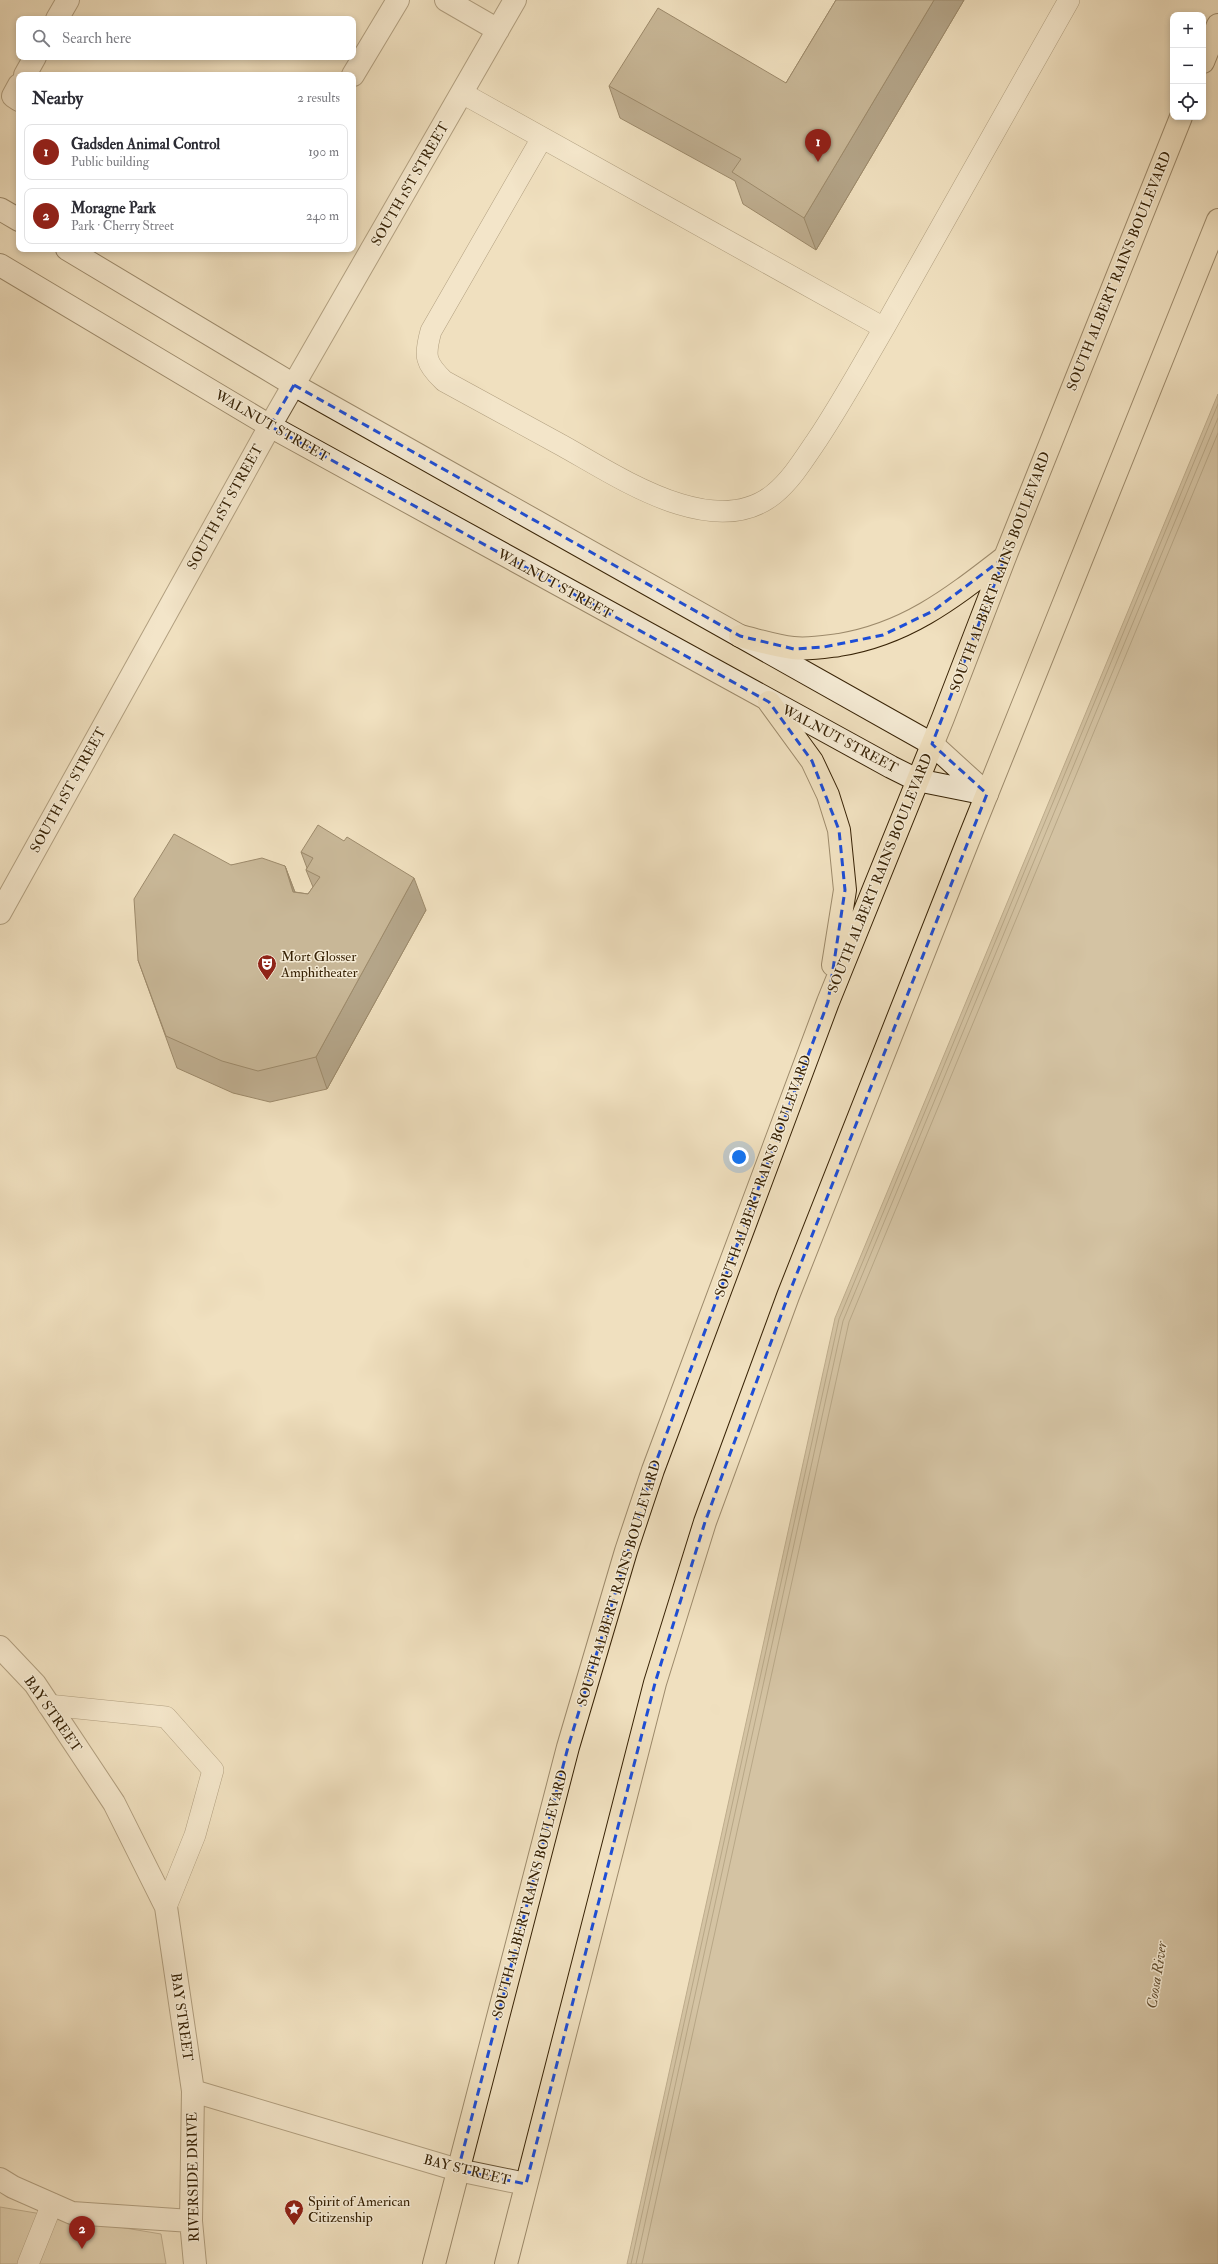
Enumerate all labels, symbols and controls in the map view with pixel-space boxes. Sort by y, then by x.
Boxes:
map controls [1170,12,1206,120]
button: + [1170,12,1206,48]
search box [16,16,356,60]
icon: search [30,27,52,49]
text: Search here [62,29,131,48]
button: − [1170,48,1206,84]
button: locate [1170,84,1206,120]
text: Nearby [32,88,83,109]
text: 2 results [297,90,340,106]
street label: SOUTH 1ST STREET [368,118,453,249]
pin: 1 [805,129,831,162]
text: Gadsden Animal Control [71,135,220,154]
text: 1 [44,144,48,160]
text: 190 m [308,144,339,160]
street label: SOUTH ALBERT RAINS BOULEVARD [1063,149,1175,393]
text: Public building [71,154,149,170]
text: Moragne Park [71,199,156,218]
text: 2 [43,208,49,224]
text: 240 m [306,208,339,224]
text: Park · Cherry Street [71,218,174,234]
street label: WALNUT STREET [211,386,333,466]
street label: SOUTH 1ST STREET [184,441,267,573]
street label: SOUTH ALBERT RAINS BOULEVARD [946,449,1054,695]
street label: WALNUT STREET [494,545,616,623]
street label: WALNUT STREET [778,701,901,777]
street label: SOUTH 1ST STREET [27,724,110,856]
street label: SOUTH ALBERT RAINS BOULEVARD [824,751,936,995]
place label: Mort Glosser Amphitheater [280,948,359,982]
theatre icon: Mort Glosser Amphitheater [256,953,278,981]
street label: SOUTH ALBERT RAINS BOULEVARD [711,1053,815,1299]
your location [729,1147,749,1167]
street label: SOUTH ALBERT RAINS BOULEVARD [573,1458,665,1708]
street label: BAY STREET [21,1673,86,1756]
street label: SOUTH ALBERT RAINS BOULEVARD [489,1768,571,2020]
water label: Coosa River [1142,1939,1172,2010]
street label: BAY STREET [167,1972,197,2063]
street label: RIVERSIDE DRIVE [183,2112,203,2242]
street label: BAY STREET [422,2151,513,2189]
place label: Spirit of American Citizenship [308,2193,410,2227]
place icon: Spirit of American Citizenship [283,2198,305,2226]
pin: 2 [69,2216,95,2249]

